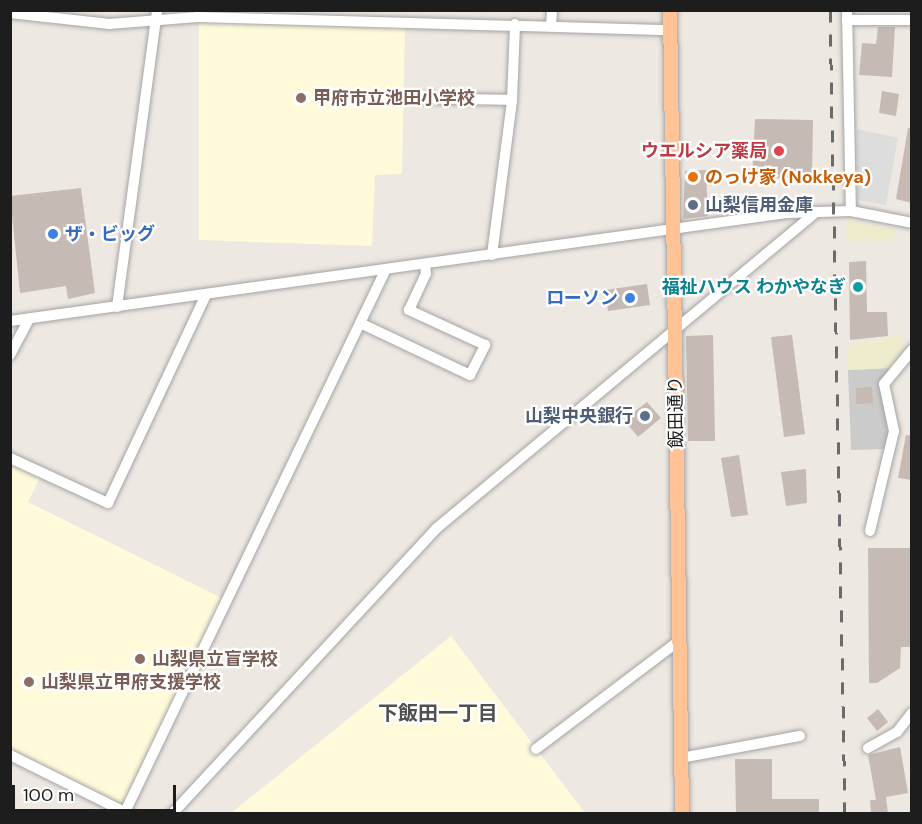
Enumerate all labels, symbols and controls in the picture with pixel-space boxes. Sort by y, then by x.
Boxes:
place label: 甲府市立池田小学校 [313,87,475,109]
marker: 甲府市立池田小学校 [294,91,308,105]
place label: ウエルシア薬局 [641,140,767,162]
marker: ウエルシア薬局 [772,144,786,158]
place label: のっけ家 (Nokkeya) [705,166,871,188]
marker: のっけ家 (Nokkeya) [686,170,700,184]
place label: 山梨信用金庫 [705,194,813,216]
marker: 山梨信用金庫 [686,198,700,212]
place label: ザ・ビッグ [65,223,155,245]
marker: ザ・ビッグ [46,227,60,241]
place label: 福祉ハウス わかやなぎ [662,276,846,298]
marker: 福祉ハウス わかやなぎ [851,280,865,294]
place label: ローソン [546,287,618,309]
marker: ローソン [623,291,637,305]
street label: 飯田通り [665,376,687,448]
place label: 山梨中央銀行 [525,405,633,427]
marker: 山梨中央銀行 [638,409,652,423]
place label: 山梨県立盲学校 [152,648,278,670]
marker: 山梨県立盲学校 [133,652,147,666]
place label: 山梨県立甲府支援学校 [41,671,221,693]
marker: 山梨県立甲府支援学校 [22,675,36,689]
district label: 下飯田一丁目 [378,701,498,725]
scale bar [15,773,178,811]
text: 100 m [23,783,74,807]

